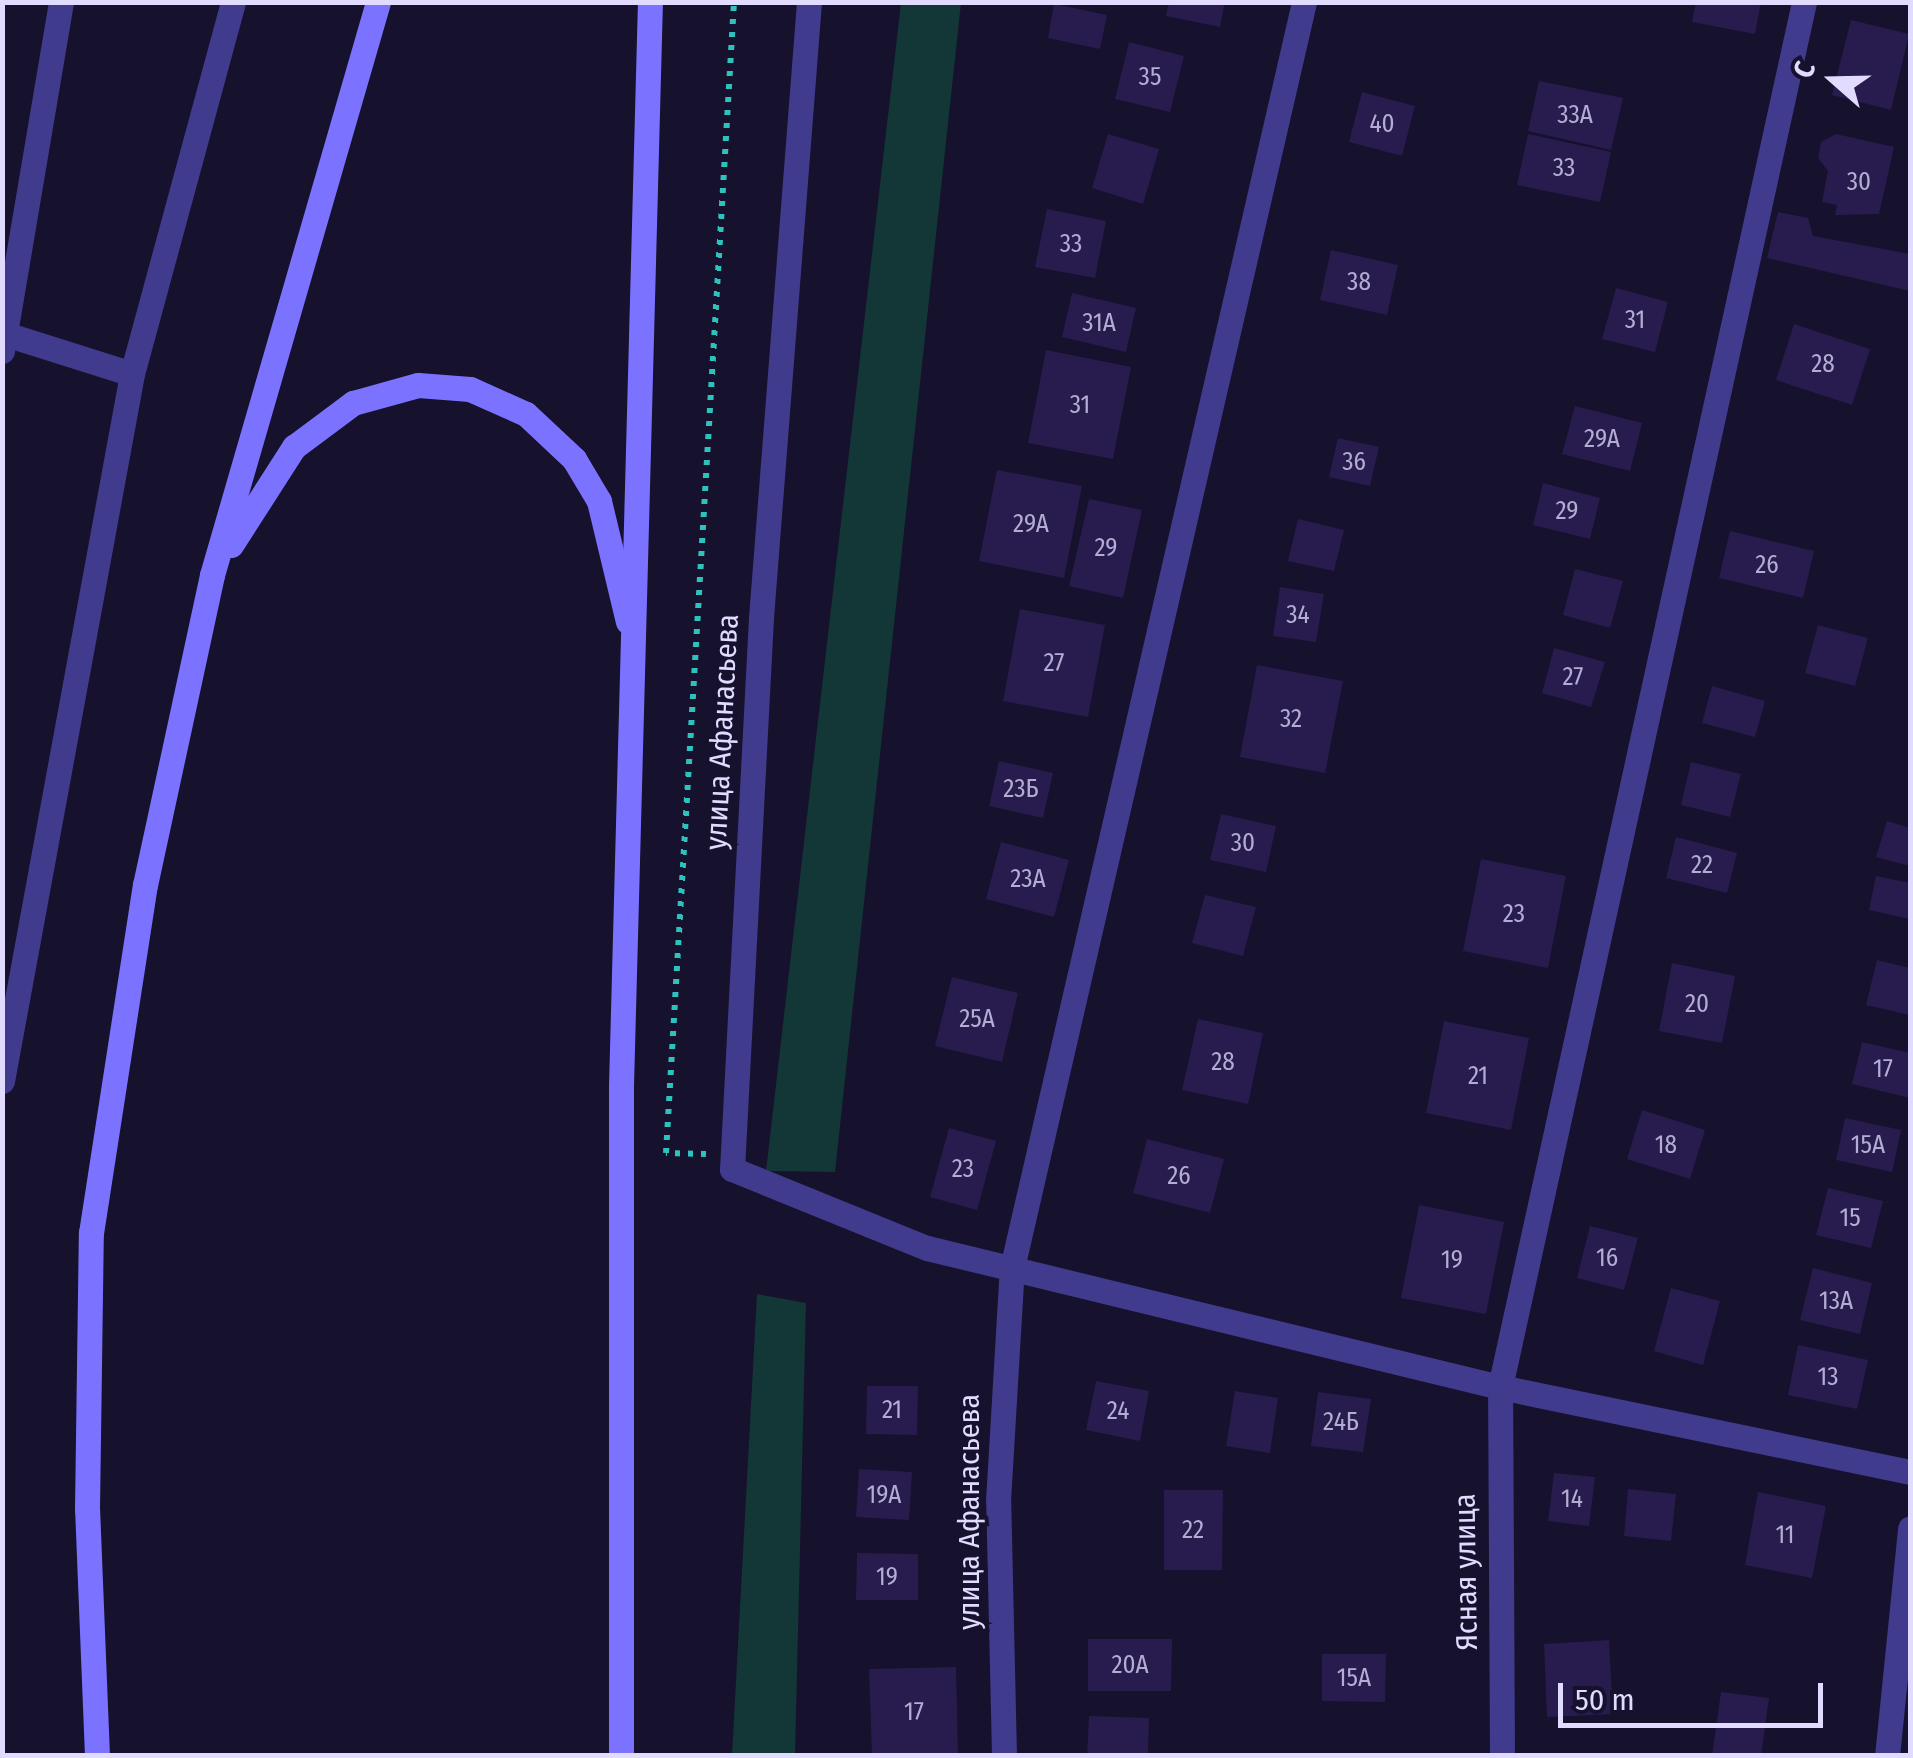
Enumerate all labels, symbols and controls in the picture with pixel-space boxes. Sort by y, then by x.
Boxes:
north arrow [1783,30,1883,130]
text: С [1786,57,1822,82]
house number: 35 [1139,62,1161,92]
house number: 33А [1557,100,1593,130]
house number: 40 [1369,109,1395,139]
house number: 33 [1553,153,1575,183]
house number: 30 [1847,167,1871,197]
house number: 33 [1060,229,1082,259]
house number: 38 [1347,267,1371,297]
house number: 31 [1625,305,1645,335]
house number: 31А [1082,308,1116,338]
house number: 28 [1811,349,1835,379]
house number: 31 [1070,390,1090,420]
house number: 29А [1584,424,1620,454]
house number: 36 [1342,447,1366,477]
house number: 29 [1556,496,1578,526]
house number: 29А [1013,509,1049,539]
house number: 29 [1095,533,1117,563]
house number: 26 [1755,550,1779,580]
house number: 34 [1286,600,1310,630]
street label: улица Афанасьева [698,613,746,851]
house number: 27 [1044,648,1064,678]
house number: 27 [1563,662,1583,692]
house number: 32 [1280,704,1302,734]
house number: 23Б [1003,774,1039,804]
house number: 30 [1231,828,1255,858]
house number: 22 [1691,850,1713,880]
house number: 23А [1010,864,1046,894]
house number: 23 [1503,899,1525,929]
house number: 20 [1685,989,1709,1019]
house number: 25А [959,1004,995,1034]
house number: 28 [1211,1047,1235,1077]
house number: 17 [1873,1054,1893,1084]
house number: 21 [1468,1061,1488,1091]
house number: 18 [1655,1130,1677,1160]
house number: 15А [1851,1130,1885,1160]
house number: 23 [952,1154,974,1184]
house number: 26 [1167,1161,1191,1191]
house number: 15 [1839,1203,1861,1233]
house number: 16 [1596,1243,1618,1273]
house number: 19 [1441,1245,1463,1275]
house number: 13А [1819,1286,1853,1316]
house number: 13 [1817,1362,1839,1392]
street label: улица Афанасьева [951,1394,987,1630]
house number: 21 [882,1395,902,1425]
house number: 24 [1107,1396,1129,1426]
house number: 24Б [1323,1407,1359,1437]
house number: 19А [867,1480,901,1510]
house number: 14 [1561,1484,1583,1514]
street label: Ясная улица [1447,1493,1485,1651]
house number: 22 [1182,1515,1204,1545]
house number: 11 [1775,1520,1795,1550]
house number: 19 [876,1562,898,1592]
house number: 20А [1111,1650,1149,1680]
house number: 15А [1337,1663,1371,1693]
scale bar [1563,1663,1828,1725]
text: 50 m [1575,1682,1635,1718]
house number: 17 [904,1697,924,1727]

